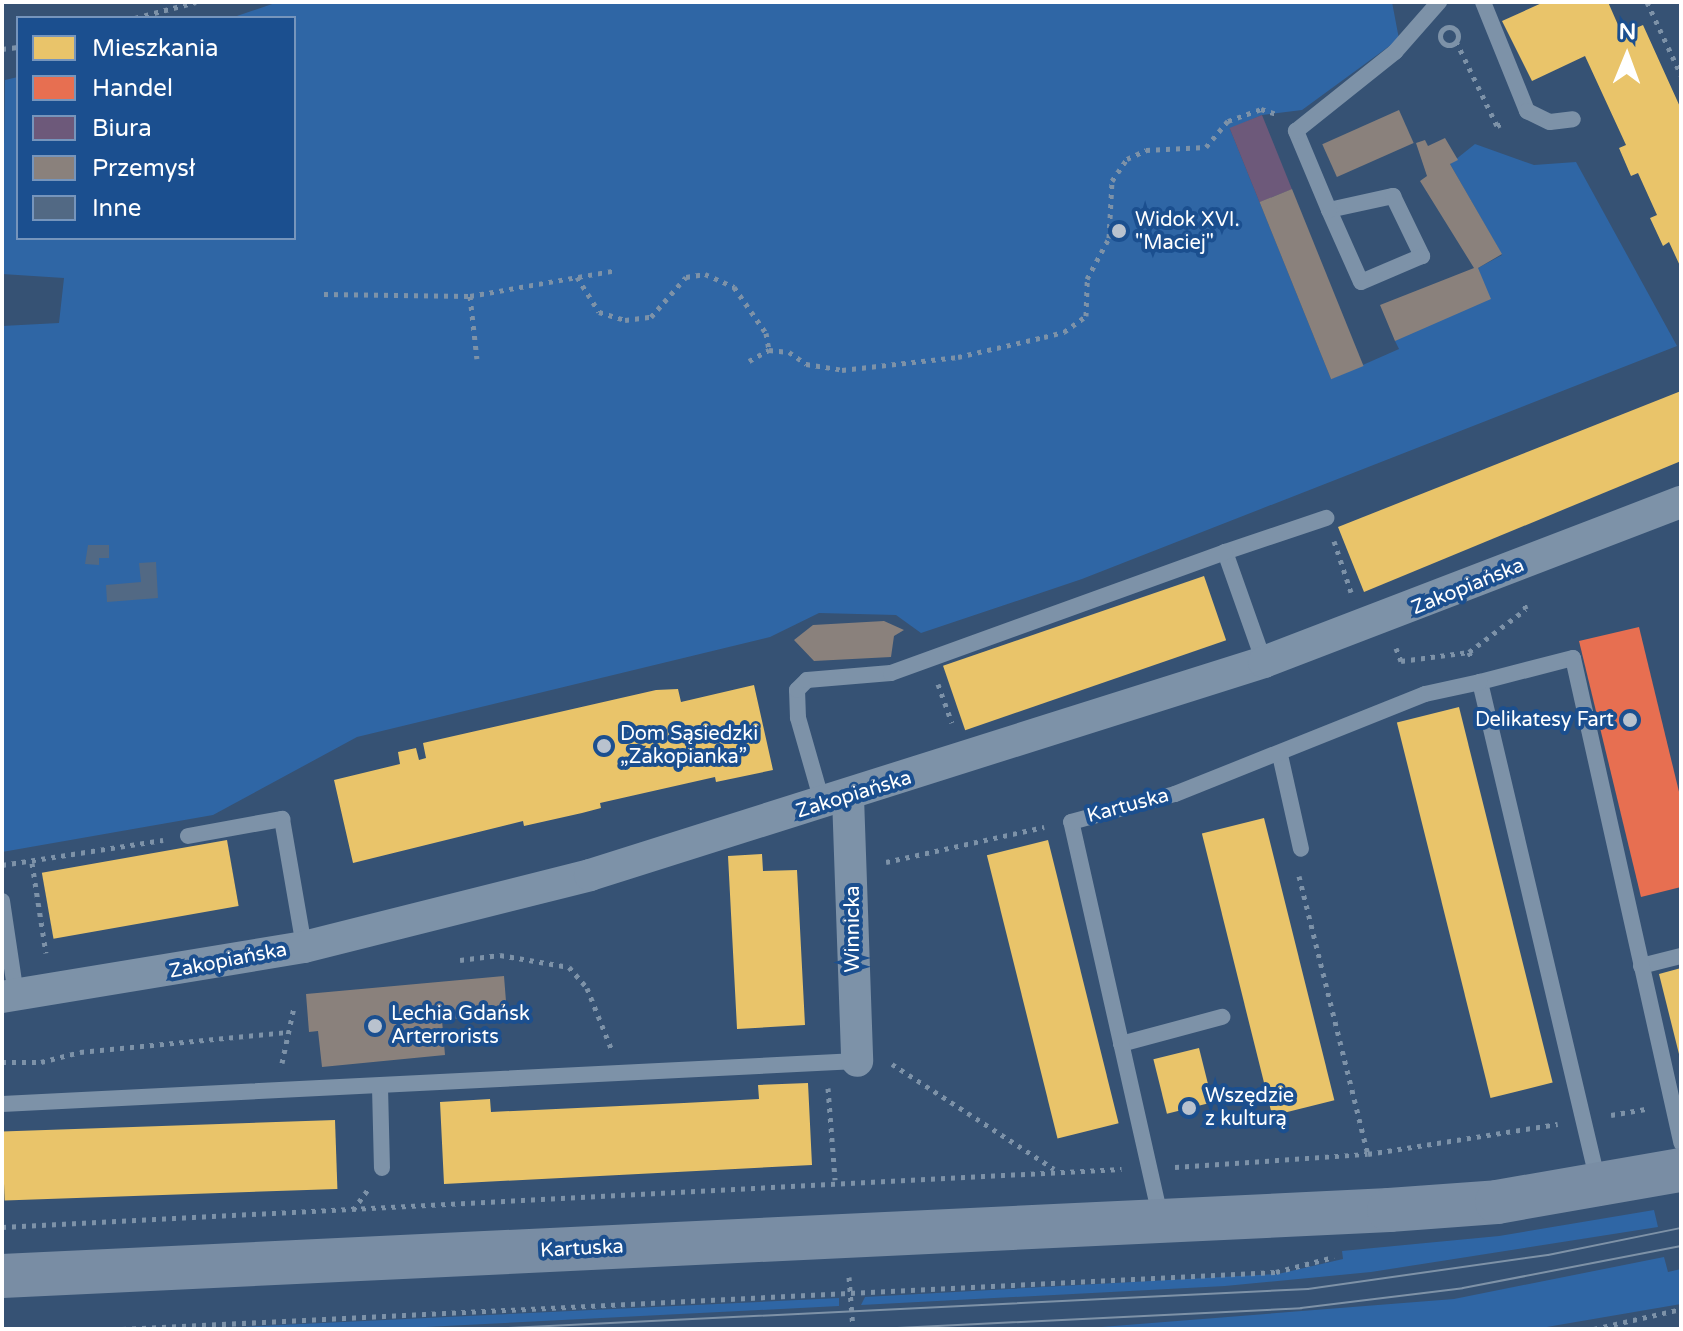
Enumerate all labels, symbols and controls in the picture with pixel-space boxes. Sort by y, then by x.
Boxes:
legend [16,16,296,240]
north arrow [1587,16,1667,96]
text: N [1618,19,1636,45]
text: Mieszkania [92,34,218,63]
text: Handel [92,74,173,103]
text: Biura [92,114,152,143]
text: Przemysł [92,154,195,183]
text: Inne [92,194,141,223]
place label: Widok XVI. "Maciej" [1135,208,1240,255]
marker: Widok XVI. "Maciej" [1110,222,1128,240]
street label: Zakopiańska [1408,554,1528,620]
place label: Delikatesy Fart [1475,708,1614,732]
marker: Delikatesy Fart [1621,711,1639,729]
place label: Dom Sąsiedzki „Zakopianka” [620,722,758,769]
marker: Dom Sąsiedzki „Zakopianka” [595,737,613,755]
street label: Zakopiańska [793,766,915,824]
street label: Kartuska [1084,784,1172,828]
street label: Winnicka [841,886,865,972]
street label: Zakopiańska [167,938,289,984]
place label: Lechia Gdańsk Arterrorists [391,1002,530,1049]
marker: Lechia Gdańsk Arterrorists [366,1017,384,1035]
place label: Wszędzie z kulturą [1205,1084,1294,1131]
marker: Wszędzie z kulturą [1180,1099,1198,1117]
street label: Kartuska [540,1235,624,1263]

